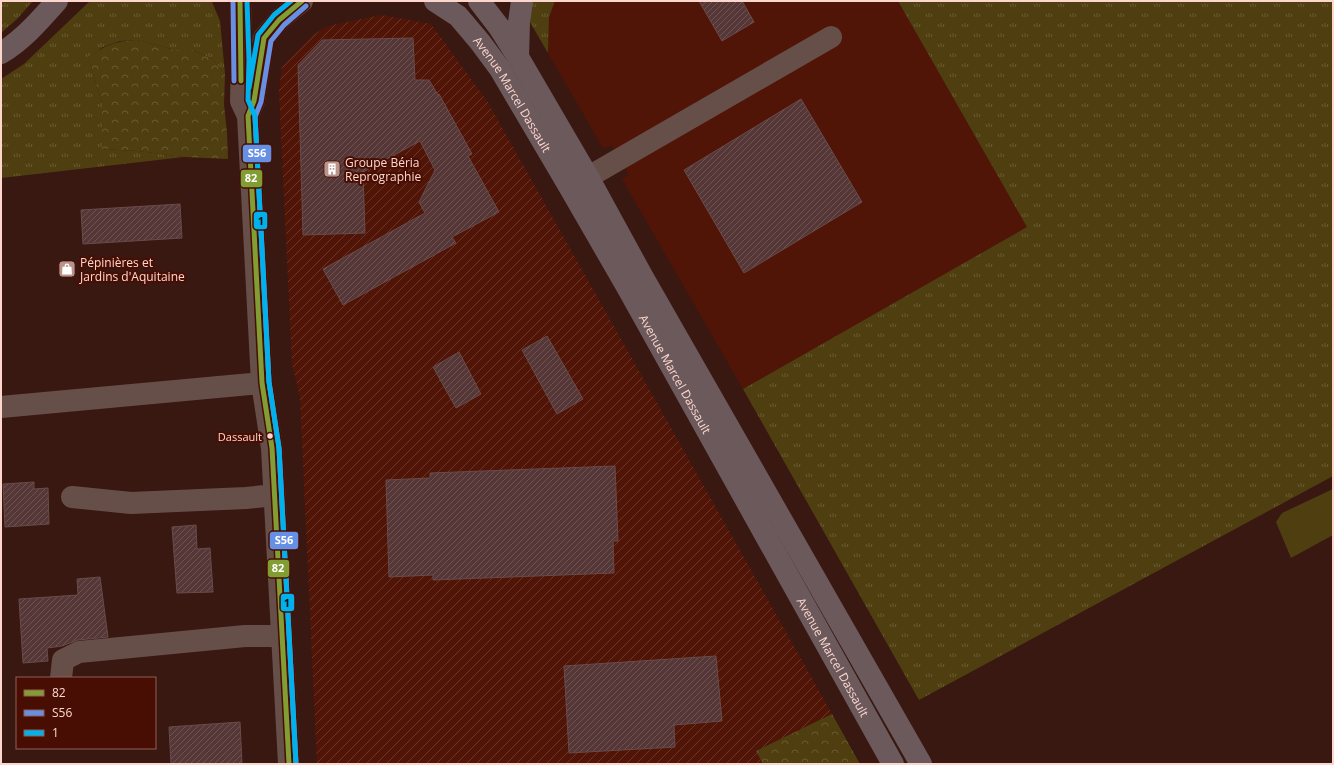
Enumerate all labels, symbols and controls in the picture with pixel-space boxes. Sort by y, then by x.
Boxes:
street label: Avenue Marcel Dassault [470,32,555,155]
line badge: S56 [242,144,272,163]
text: S56 [248,145,266,160]
place label: Groupe Béria Reprographie [345,154,421,185]
building icon: Groupe Béria Reprographie [322,159,342,179]
line badge: 82 [240,169,263,188]
text: 82 [245,170,257,185]
line badge: 1 [253,211,268,230]
text: 1 [258,213,264,228]
place label: Pépinières et Jardins d'Aquitaine [79,254,185,285]
shop icon: Pépinières et Jardins d'Aquitaine [57,259,77,279]
street label: Avenue Marcel Dassault [635,311,716,437]
place label: Dassault [218,429,262,444]
marker: Dassault [265,431,275,441]
line badge: S56 [269,531,299,550]
text: S56 [275,532,293,547]
line badge: 82 [267,559,290,578]
text: 82 [272,560,284,575]
line badge: 1 [280,593,295,612]
street label: Avenue Marcel Dassault [793,594,873,720]
text: 1 [284,595,290,610]
legend [16,677,156,749]
text: 82 [52,684,66,701]
text: S56 [52,704,72,721]
text: 1 [52,724,59,741]

